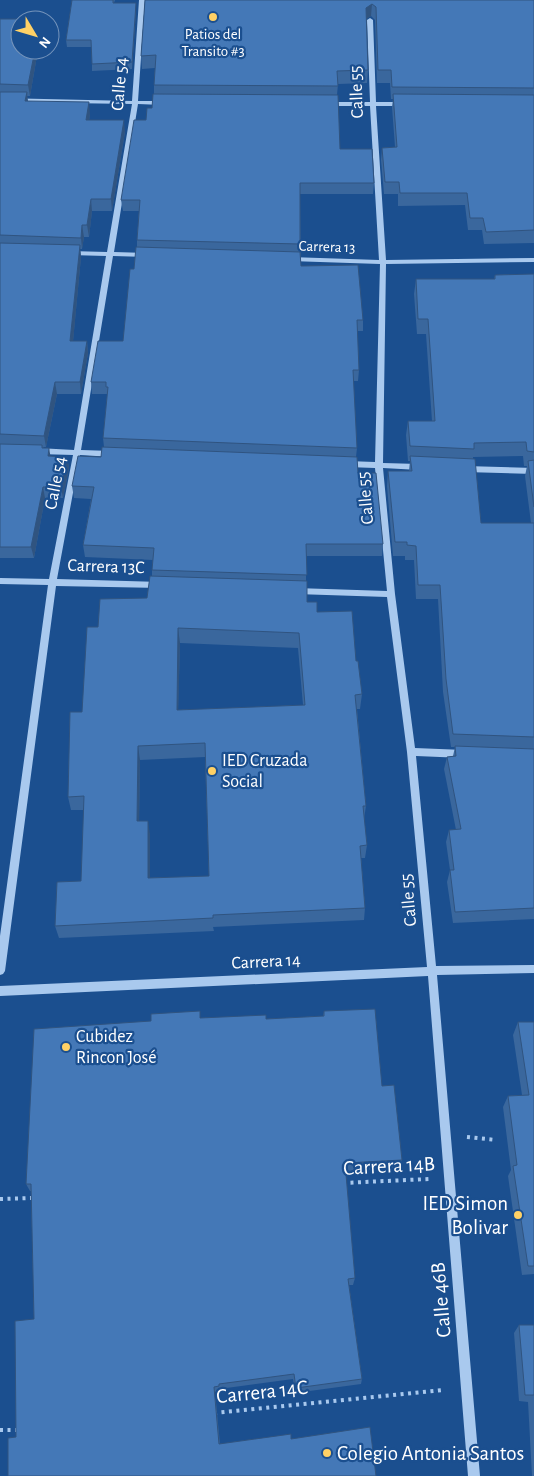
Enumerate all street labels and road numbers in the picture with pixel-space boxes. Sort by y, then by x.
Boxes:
street label: Calle 54 [109,56,131,112]
street label: Calle 55 [347,65,367,119]
street label: Carrera 13 [298,239,356,255]
street label: Calle 54 [42,454,70,511]
street label: Calle 55 [355,471,377,525]
street label: Carrera 13C [67,557,145,577]
street label: Calle 55 [398,873,420,927]
street label: Carrera 14 [231,951,301,973]
street label: Carrera 14B [343,1153,435,1179]
street label: Calle 46B [427,1262,455,1338]
street label: Carrera 14C [215,1377,309,1407]

